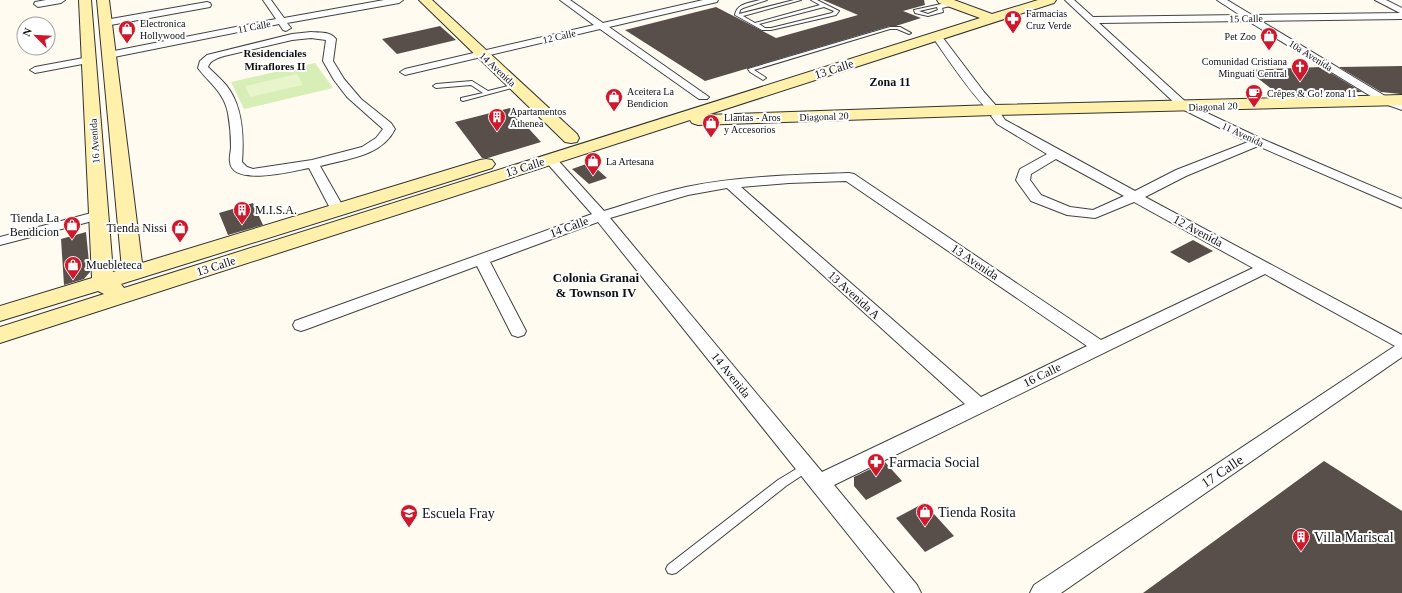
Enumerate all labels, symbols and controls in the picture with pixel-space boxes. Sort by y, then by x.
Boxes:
place label: Farmacias Cruz Verde [1026,8,1072,31]
pharmacy icon: Farmacias Cruz Verde [1003,9,1023,34]
street label: 15 Calle [1229,13,1263,24]
north arrow [16,16,56,56]
place label: Electronica Hollywood [140,18,186,41]
street label: 11 Calle [237,18,272,35]
shop icon: Electronica Hollywood [117,19,137,44]
text: N [20,26,34,38]
shop icon: Pet Zoo [1259,26,1279,51]
street label: 12 Calle [542,27,577,46]
place label: Pet Zoo [1225,31,1256,42]
street label: 10a Avenida [1287,38,1335,74]
district label: Residenciales Miraflores II [244,47,307,72]
street label: 14 Avenida [477,50,518,89]
street label: 13 Calle [813,56,855,82]
place label: Comunidad Cristiana Minguati Central [1202,56,1288,79]
church icon: Comunidad Cristiana Minguati Central [1290,57,1310,82]
district label: Zona 11 [869,75,911,89]
cafe icon: Crêpes & Go! zona 11 [1244,83,1264,108]
place label: Aceitera La Bendicion [627,86,674,109]
shop icon: Aceitera La Bendicion [604,87,624,112]
place label: Crêpes & Go! zona 11 [1267,88,1357,99]
street label: Diagonal 20 [1188,100,1238,113]
place label: Apartamentos Athenea [510,106,566,129]
building icon: Apartamentos Athenea [487,107,507,132]
street label: Diagonal 20 [799,110,849,123]
place label: Llantas - Aros y Accesorios [724,112,781,135]
shop icon: Llantas - Aros y Accesorios [701,113,721,138]
street label: 16 Avenida [87,118,102,164]
street label: 11 Avenida [1220,120,1266,149]
shop icon: La Artesana [583,151,603,176]
street label: 13 Calle [504,154,546,180]
place label: La Artesana [606,156,655,167]
building icon: M.I.S.A. [232,200,252,225]
place label: M.I.S.A. [255,203,297,217]
place label: Tienda La Bendicion [10,211,60,239]
street label: 12 Avenida [1171,212,1226,250]
street label: 14 Calle [548,214,590,240]
shop icon: Tienda La Bendicion [62,215,82,240]
shop icon: Tienda Nissi [170,218,190,243]
place label: Tienda Nissi [106,221,168,235]
street label: 13 Avenida [949,241,1002,283]
street label: 13 Calle [195,253,237,279]
shop icon: Muebleteca [63,255,83,280]
place label: Muebleteca [86,258,143,272]
street label: 13 Avenida A [825,268,883,322]
district label: Colonia Granai & Townson IV [553,270,640,300]
street label: 14 Avenida [709,350,754,401]
street label: 16 Calle [1021,360,1063,390]
pharmacy icon: Farmacia Social [866,452,886,477]
street label: 17 Calle [1199,452,1246,491]
place label: Farmacia Social [889,455,980,470]
shop icon: Tienda Rosita [915,502,935,527]
school or university icon: Escuela Fray [399,503,419,528]
place label: Tienda Rosita [938,505,1016,520]
place label: Escuela Fray [422,506,495,521]
building icon: Villa Mariscal [1291,527,1311,552]
place label: Villa Mariscal [1314,530,1394,545]

